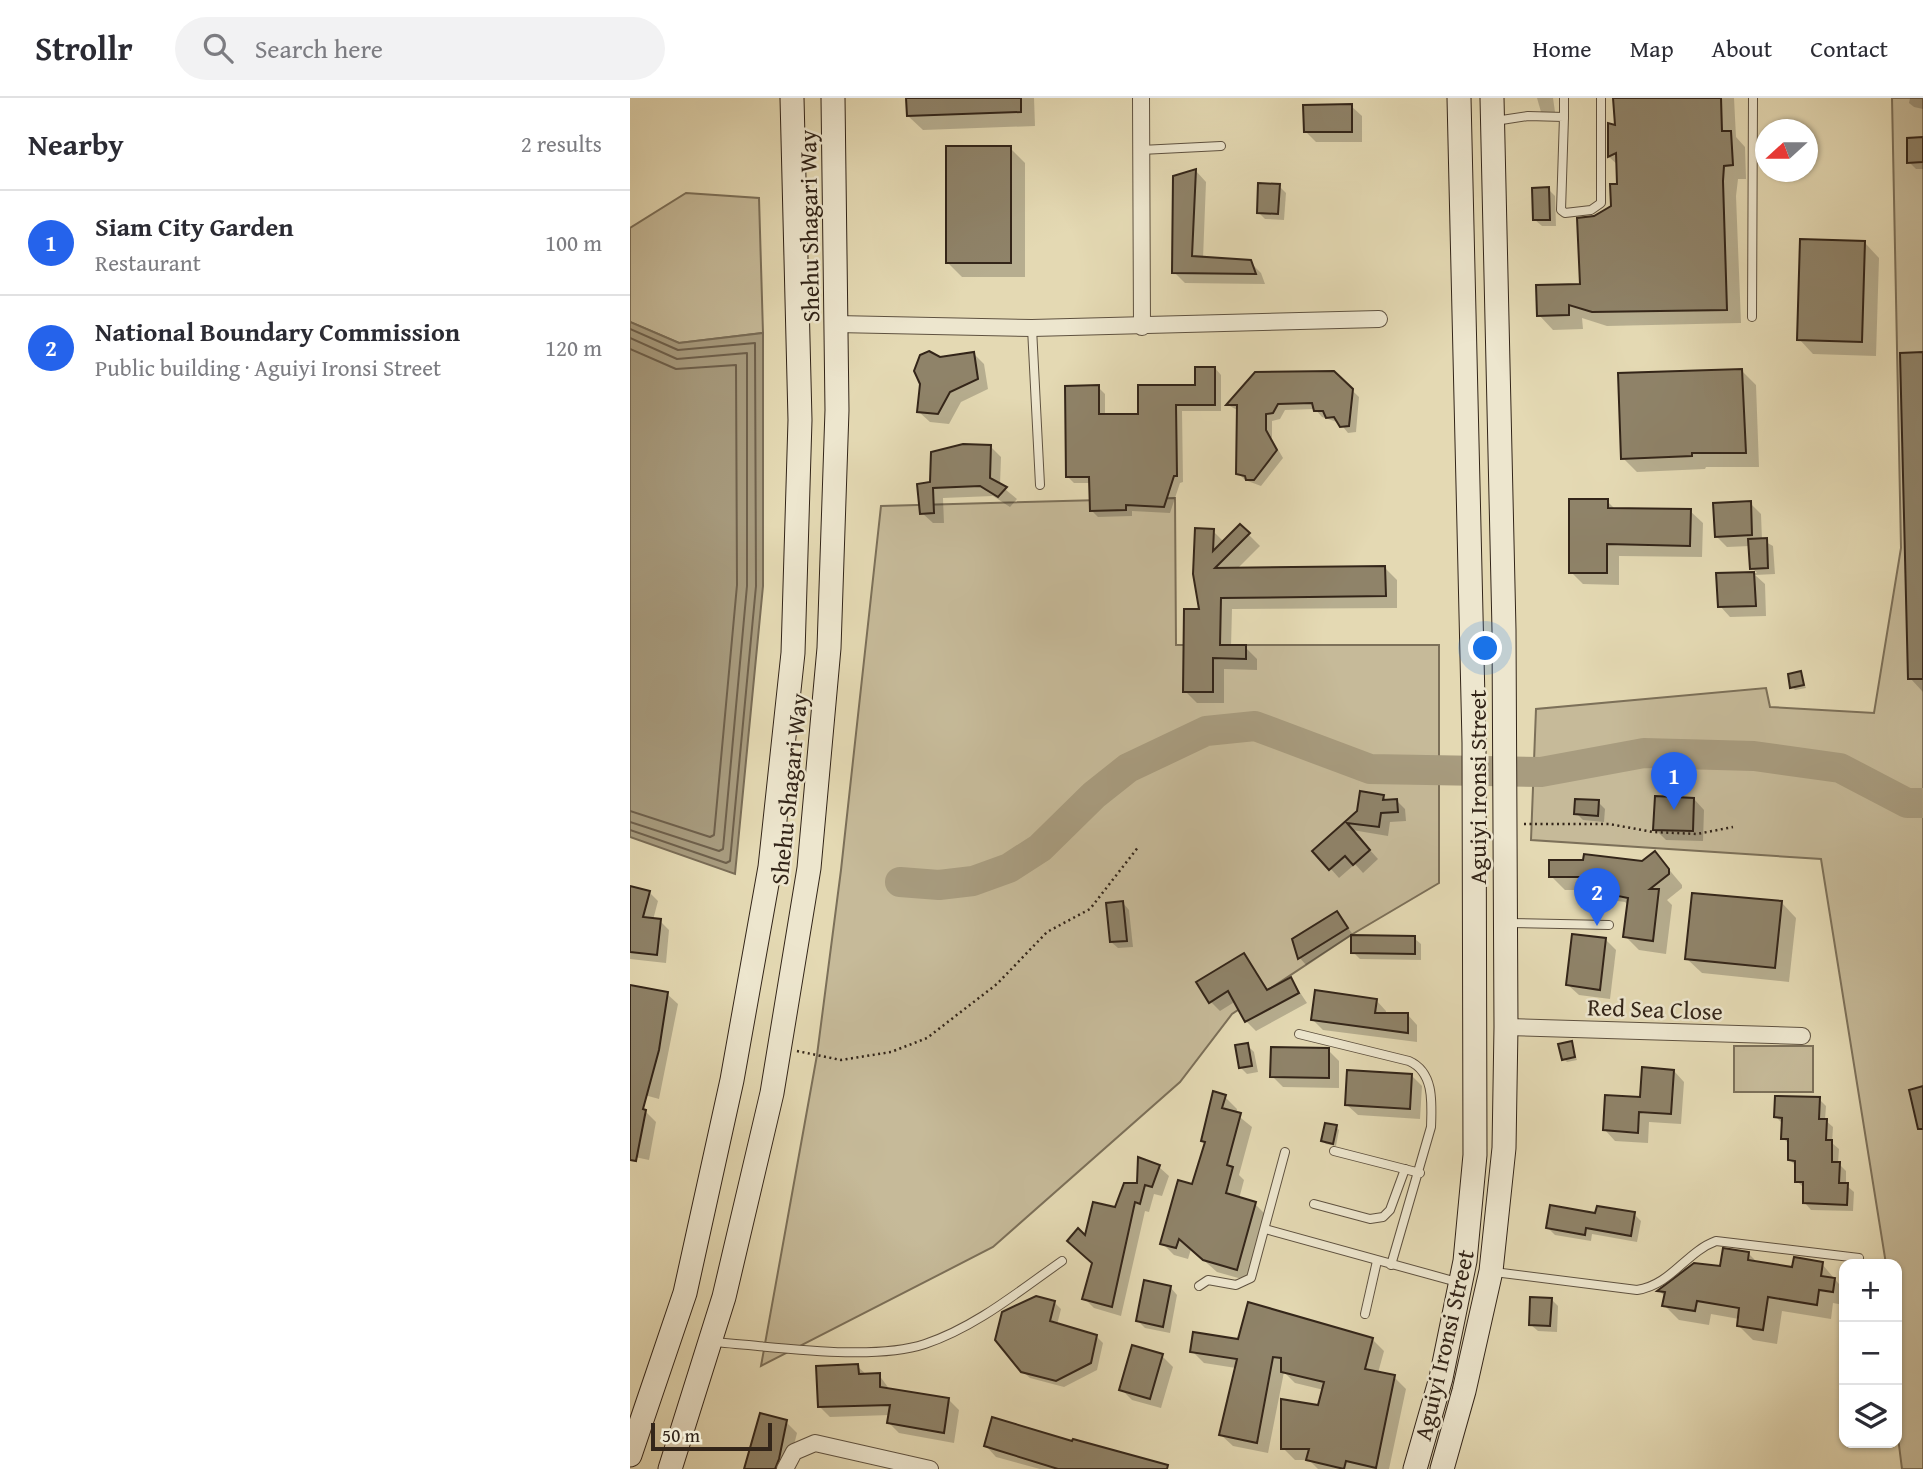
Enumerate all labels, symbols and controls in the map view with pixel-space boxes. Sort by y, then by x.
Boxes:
search box [175,17,665,80]
text: Strollr [35,24,133,72]
icon: search [199,29,237,67]
text: Search here [255,29,383,68]
text: Home [1533,31,1592,66]
text: Map [1630,31,1674,66]
text: About [1712,31,1772,66]
text: Contact [1810,31,1888,66]
north arrow [1755,119,1818,182]
text: Nearby [28,122,124,166]
text: 2 results [521,127,602,160]
street label: Shehu Shagari Way [790,129,828,323]
text: Siam City Garden [95,207,294,246]
text: 1 [45,226,57,259]
text: 100 m [545,226,602,259]
text: Restaurant [95,246,201,279]
text: National Boundary Commission [95,312,460,351]
text: 2 [45,331,57,364]
text: 120 m [545,331,602,364]
text: Public building · Aguiyi Ironsi Street [95,351,441,384]
your location [1468,631,1502,665]
street label: Aguiyi Ironsi Street [1460,689,1495,885]
street label: Shehu Shagari Way [762,691,816,887]
pin: 1 [1651,752,1697,810]
pin: 2 [1574,868,1620,926]
street label: Red Sea Close [1587,989,1723,1029]
street label: Aguiyi Ironsi Street [1405,1246,1483,1444]
map controls [1839,1259,1902,1448]
button: + [1839,1259,1902,1322]
button: − [1839,1322,1902,1385]
button: layers [1839,1385,1902,1448]
scale bar [651,1420,772,1452]
text: 50 m [662,1421,700,1449]

